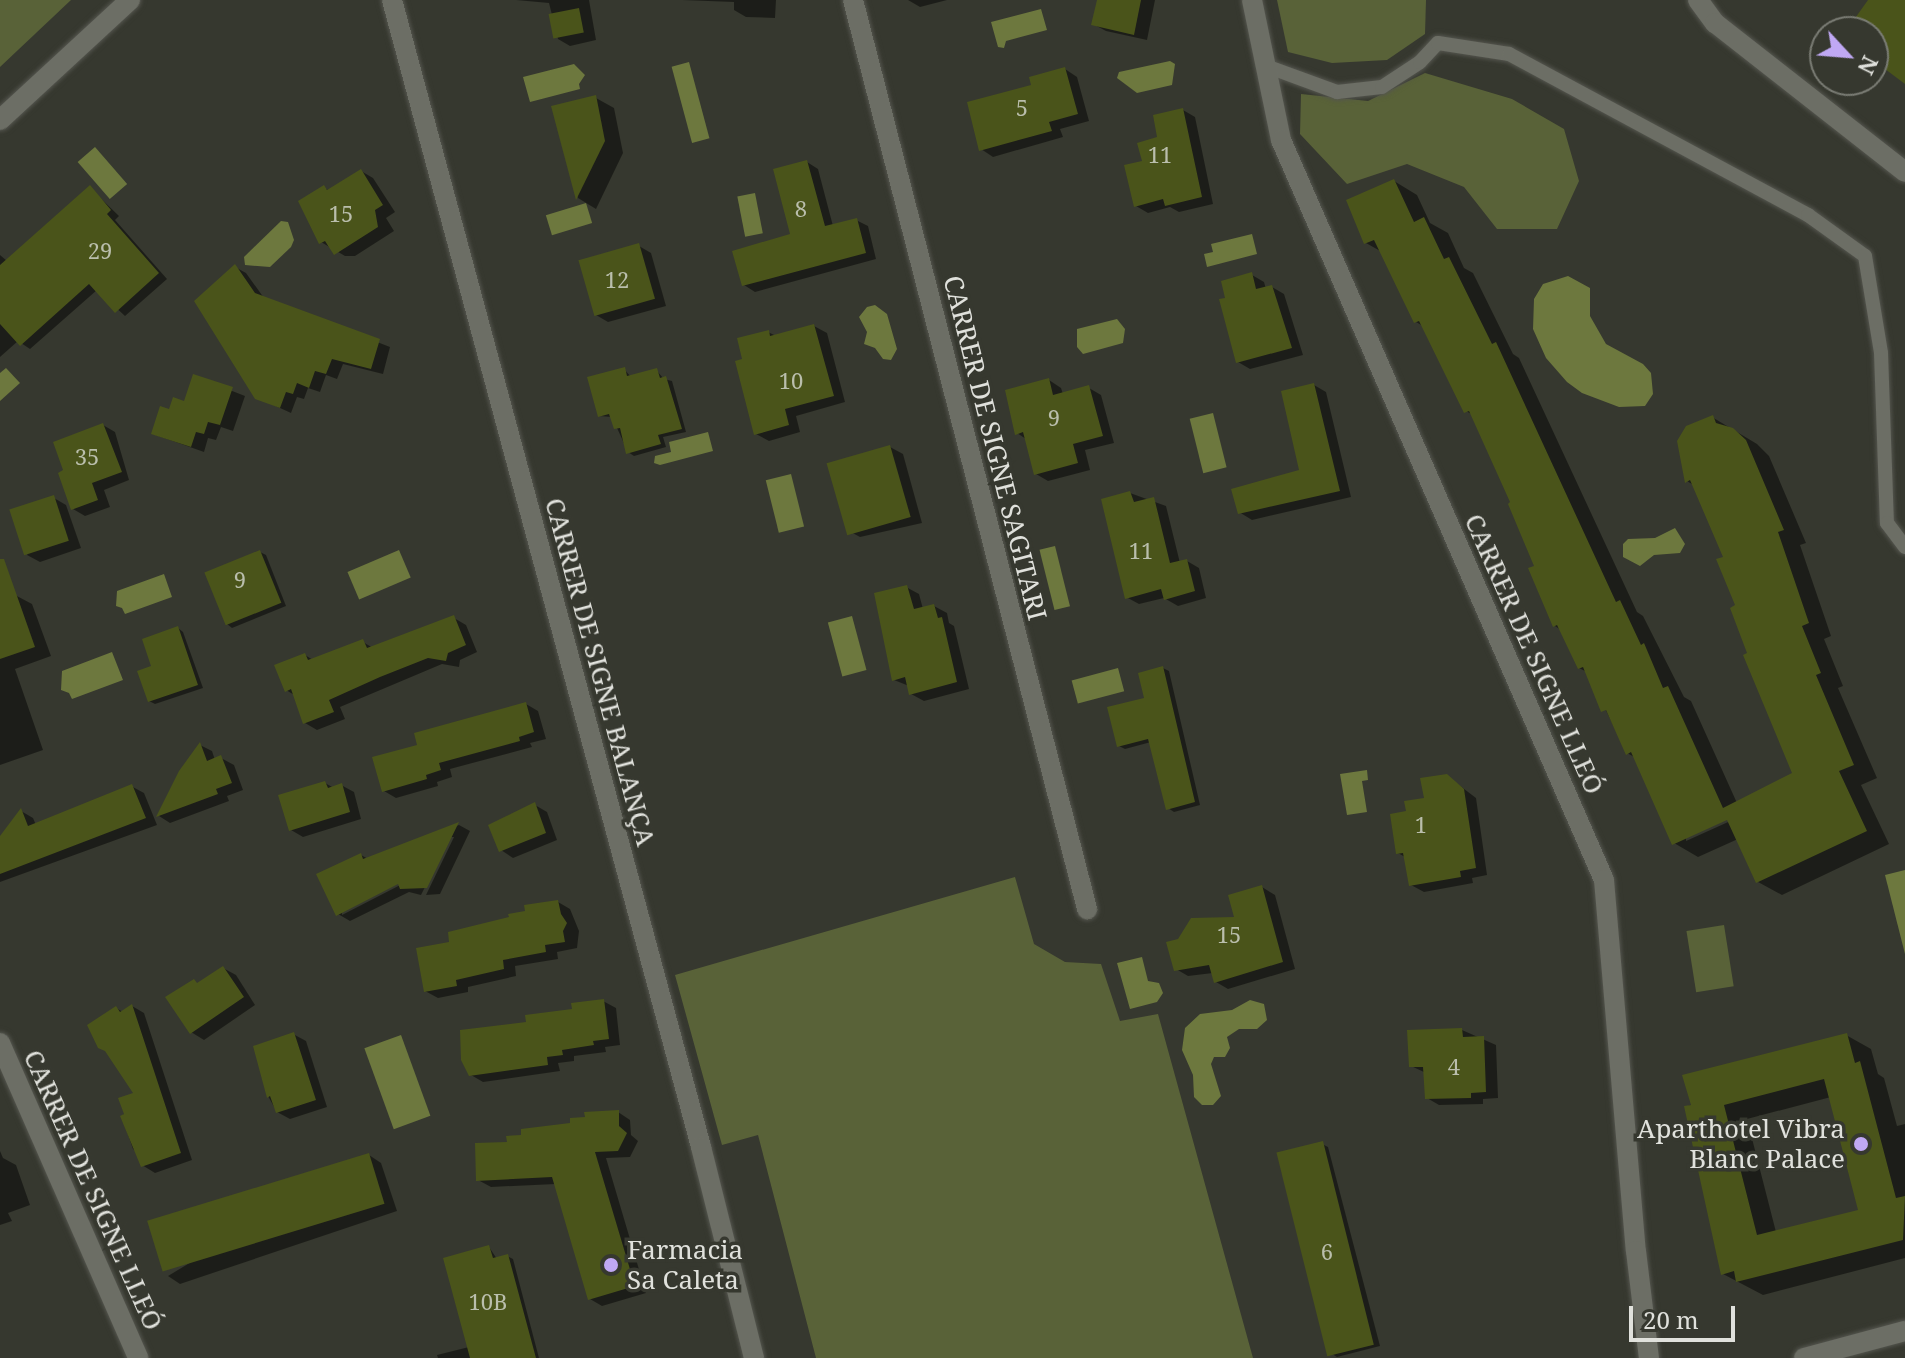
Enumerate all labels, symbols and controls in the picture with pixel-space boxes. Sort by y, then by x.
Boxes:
north arrow [1809,16,1889,96]
text: N [1851,51,1886,80]
house number: 5 [1016,95,1028,121]
house number: 11 [1148,142,1172,168]
house number: 8 [795,196,807,222]
house number: 15 [329,201,353,227]
house number: 29 [88,238,112,264]
house number: 12 [605,267,629,293]
street label: CARRER DE SIGNE SAGITARI [937,272,1053,624]
house number: 10 [779,368,803,394]
house number: 9 [1048,405,1060,431]
house number: 35 [75,444,99,470]
street label: CARRER DE SIGNE BALANÇA [538,495,662,849]
street label: CARRER DE SIGNE LLEÓ [1458,509,1610,799]
house number: 11 [1129,538,1153,564]
house number: 9 [234,567,246,593]
house number: 1 [1415,812,1427,838]
house number: 15 [1217,922,1241,948]
street label: CARRER DE SIGNE LLEÓ [17,1045,169,1335]
house number: 4 [1448,1054,1460,1080]
place label: Aparthotel Vibra Blanc Palace [1637,1113,1845,1174]
marker: Aparthotel Vibra Blanc Palace [1852,1135,1870,1153]
place label: Farmacia Sa Caleta [627,1234,743,1296]
house number: 6 [1321,1239,1333,1265]
marker: Farmacia Sa Caleta [602,1256,620,1274]
house number: 10B [469,1289,507,1315]
scale bar [1633,1290,1739,1340]
text: 20 m [1643,1303,1699,1336]

